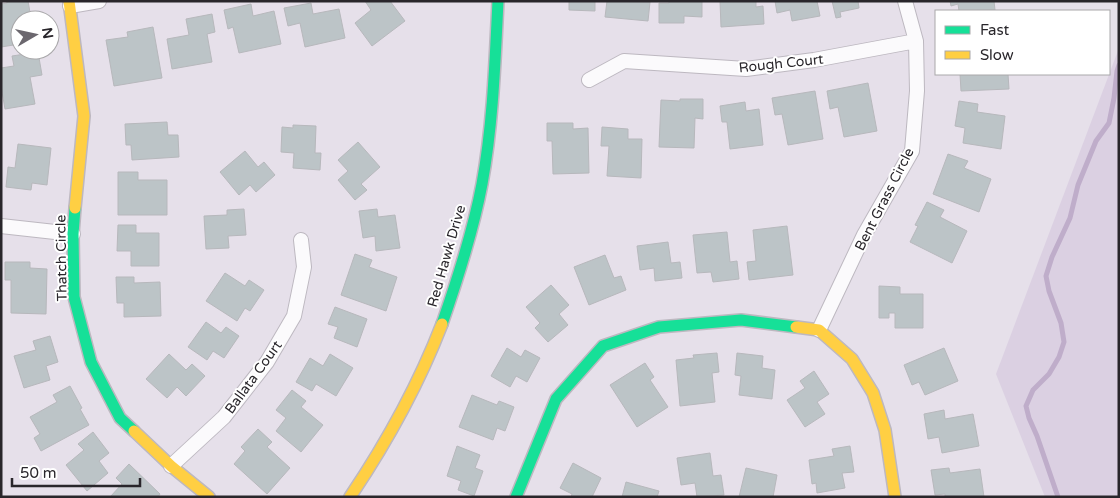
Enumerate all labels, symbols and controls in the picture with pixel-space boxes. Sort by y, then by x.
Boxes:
north arrow [10,10,60,60]
legend [935,10,1110,75]
text: Fast [980,21,1010,39]
text: N [38,26,57,40]
text: Slow [980,46,1014,64]
street label: Rough Court [738,51,825,76]
street label: Bent Grass Circle [851,145,918,253]
street label: Red Hawk Drive [424,203,469,309]
street label: Thatch Circle [52,214,71,302]
street label: Ballata Court [221,337,286,417]
scale bar [12,456,140,488]
text: 50 m [20,464,57,482]

